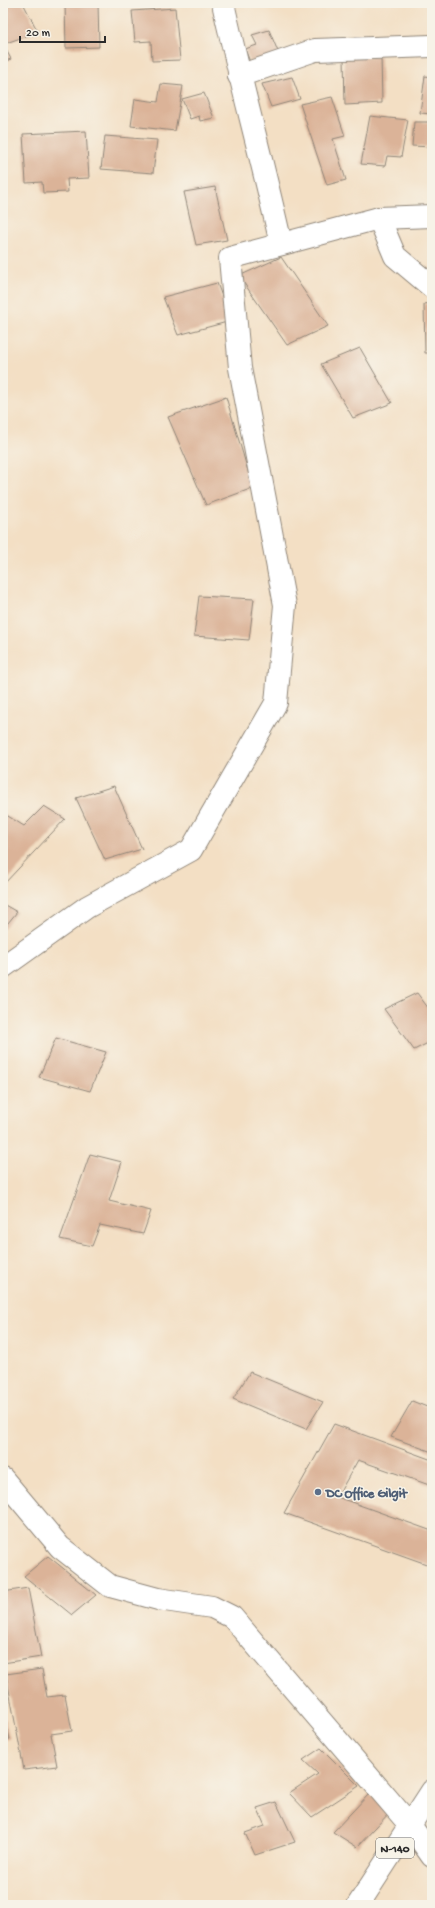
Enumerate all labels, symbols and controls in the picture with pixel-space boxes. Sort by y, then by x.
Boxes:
scale bar [20,18,105,44]
text: 20 m [26,27,51,41]
place label: DC Office Gilgit [325,1486,409,1502]
marker: DC Office Gilgit [313,1487,323,1497]
road number: N-140 [376,1838,414,1858]

